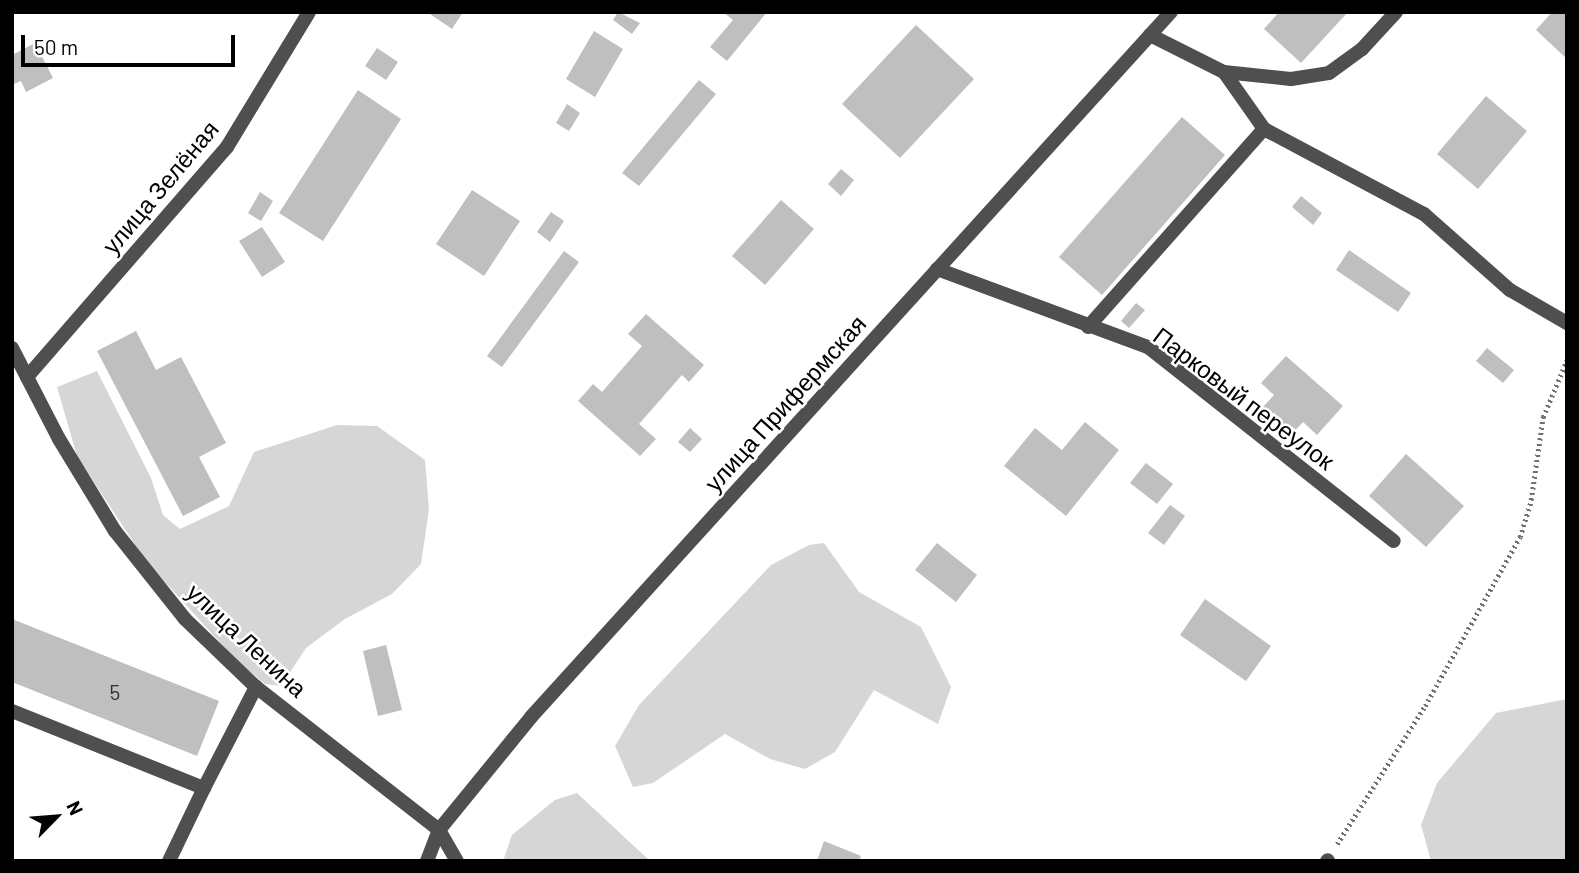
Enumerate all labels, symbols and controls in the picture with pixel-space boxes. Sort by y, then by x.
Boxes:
scale bar [24,21,238,65]
text: 50 m [34,34,78,59]
street label: улица Зелёная [96,115,224,259]
street label: улица Прифермская [698,309,872,497]
street label: Парковый переулок [1148,321,1340,475]
street label: улица Ленина [181,577,313,703]
house number: 5 [110,679,120,705]
north arrow [21,782,91,852]
text: N [62,797,89,818]

